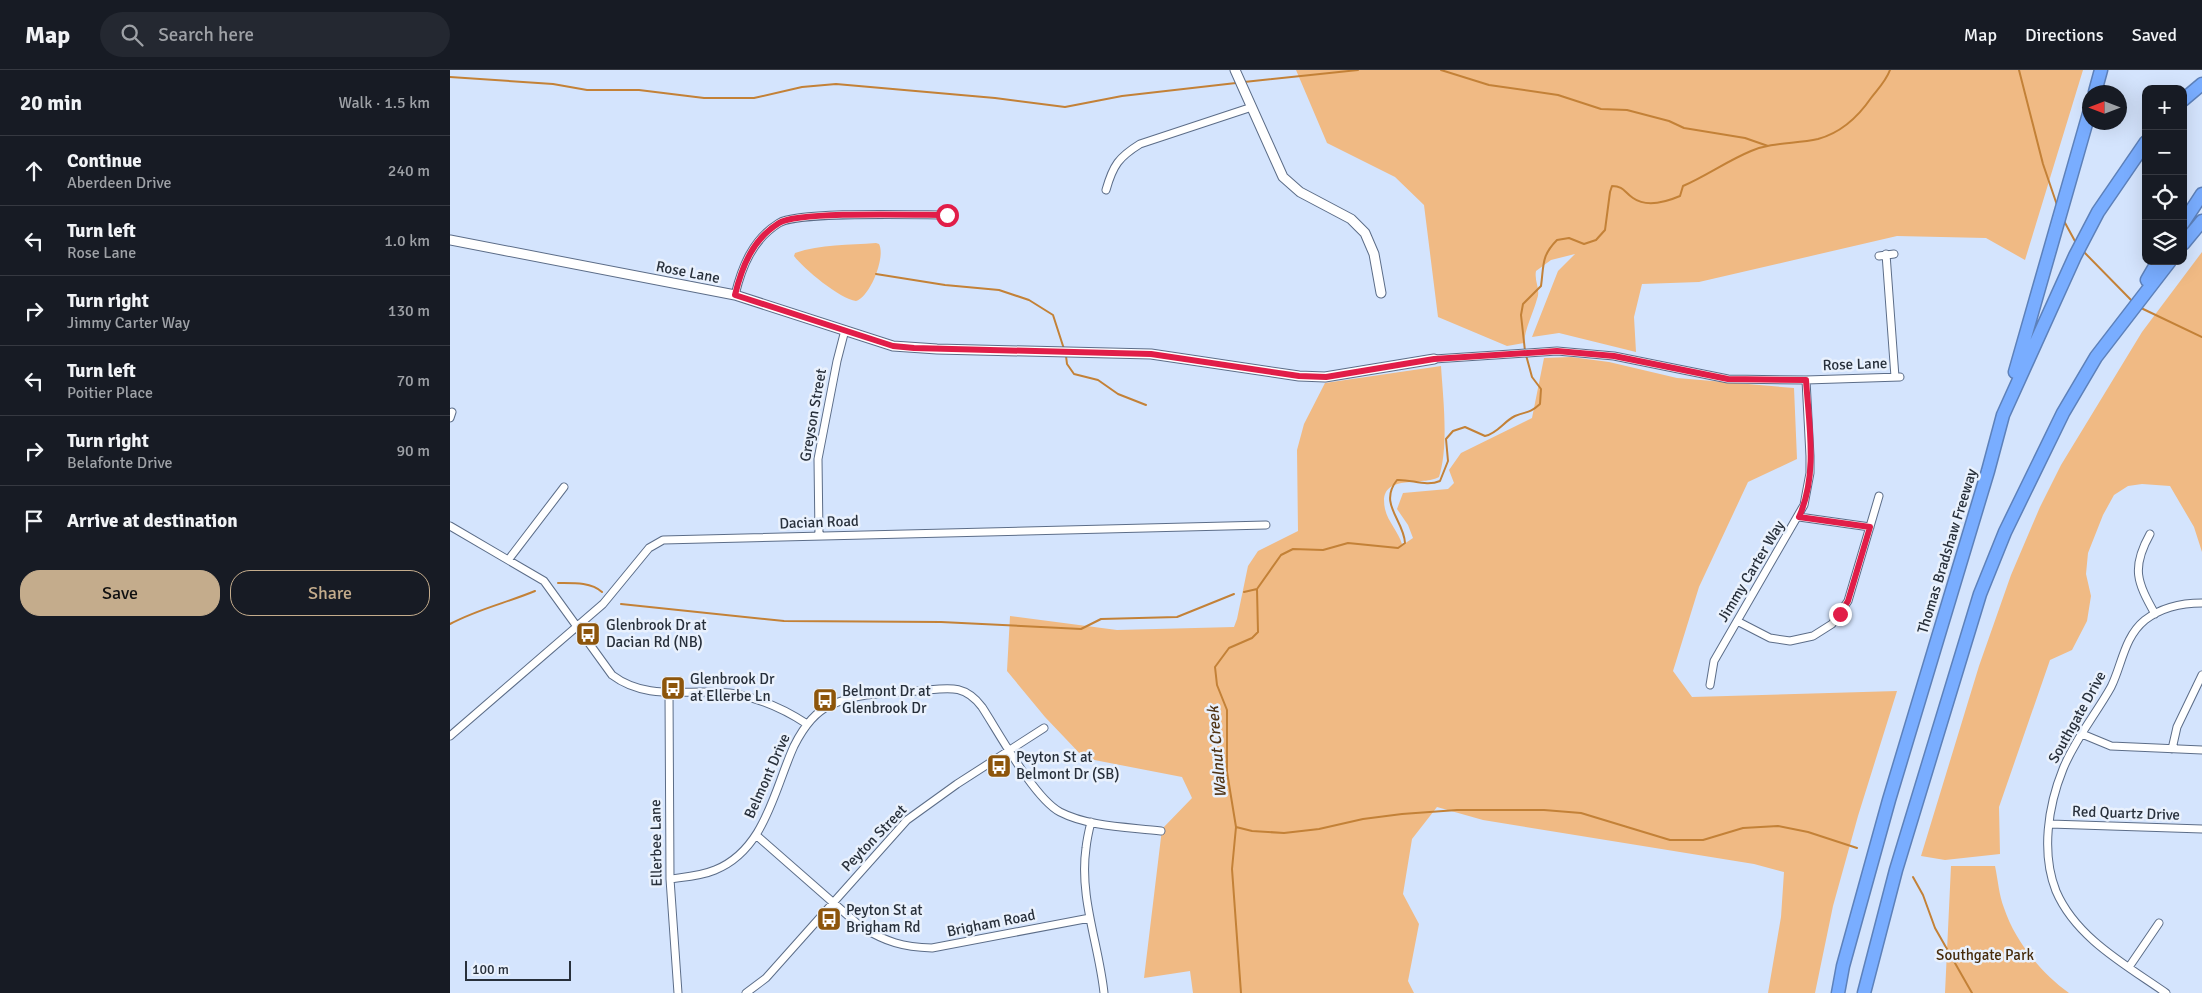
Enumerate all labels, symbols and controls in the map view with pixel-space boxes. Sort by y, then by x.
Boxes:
search box [100,12,450,57]
text: Map [25,20,70,50]
icon: search [118,21,146,49]
text: Search here [158,23,254,47]
text: Map [1964,24,1997,46]
text: Directions [2025,24,2104,46]
text: Saved [2132,24,2177,46]
north arrow [2082,85,2127,130]
map controls [2142,85,2187,265]
button: + [2142,85,2187,130]
text: 20 min [20,90,82,116]
text: Walk · 1.5 km [338,93,430,113]
button: − [2142,130,2187,175]
text: Continue [67,149,142,173]
icon: ahead [20,157,48,185]
text: 240 m [388,161,430,181]
text: Aberdeen Drive [67,173,172,193]
button: locate [2142,175,2187,220]
route start [936,204,959,227]
text: Turn left [67,219,136,243]
button: layers [2142,220,2187,265]
icon: left [20,227,48,255]
text: 1.0 km [384,231,430,251]
text: Rose Lane [67,243,136,263]
street label: Rose Lane [654,257,722,287]
text: Turn right [67,289,149,313]
icon: right [20,297,48,325]
text: 130 m [388,301,430,321]
text: Jimmy Carter Way [67,313,190,333]
street label: Rose Lane [1822,354,1888,374]
text: Turn left [67,359,136,383]
icon: left [20,367,48,395]
street label: Greyson Street [796,367,830,463]
text: 70 m [396,371,430,391]
text: Poitier Place [67,383,153,403]
text: Turn right [67,429,149,453]
icon: right [20,437,48,465]
text: 90 m [396,441,430,461]
text: Belafonte Drive [67,453,173,473]
street label: Thomas Bradshaw Freeway [1913,466,1981,636]
icon: arrive [20,507,48,535]
text: Arrive at destination [67,509,238,533]
street label: Dacian Road [779,512,859,532]
street label: Jimmy Carter Way [1714,517,1788,625]
button: Save [20,570,220,616]
button: Share [230,570,430,616]
route end [1829,603,1852,626]
place label: Glenbrook Dr at Dacian Rd (NB) [606,616,706,651]
bus stop icon: Glenbrook Dr at Dacian Rd (NB) [575,621,601,647]
street label: Southgate Drive [2044,668,2110,766]
place label: Glenbrook Dr at Ellerbe Ln [690,670,775,705]
bus stop icon: Glenbrook Dr at Ellerbe Ln [660,675,686,701]
place label: Belmont Dr at Glenbrook Dr [842,682,931,717]
bus stop icon: Belmont Dr at Glenbrook Dr [812,687,838,713]
water label: Walnut Creek [1203,703,1231,798]
street label: Belmont Drive [740,731,794,821]
place label: Peyton St at Belmont Dr (SB) [1016,748,1119,783]
bus stop icon: Peyton St at Belmont Dr (SB) [986,753,1012,779]
street label: Ellerbee Lane [646,799,666,887]
street label: Peyton Street [838,801,910,875]
street label: Red Quartz Drive [2072,802,2180,824]
place label: Peyton St at Brigham Rd [846,901,923,936]
bus stop icon: Peyton St at Brigham Rd [816,906,842,932]
street label: Brigham Road [945,906,1037,940]
park label: Southgate Park [1936,946,2034,964]
scale bar [465,958,571,981]
text: 100 m [472,961,509,978]

